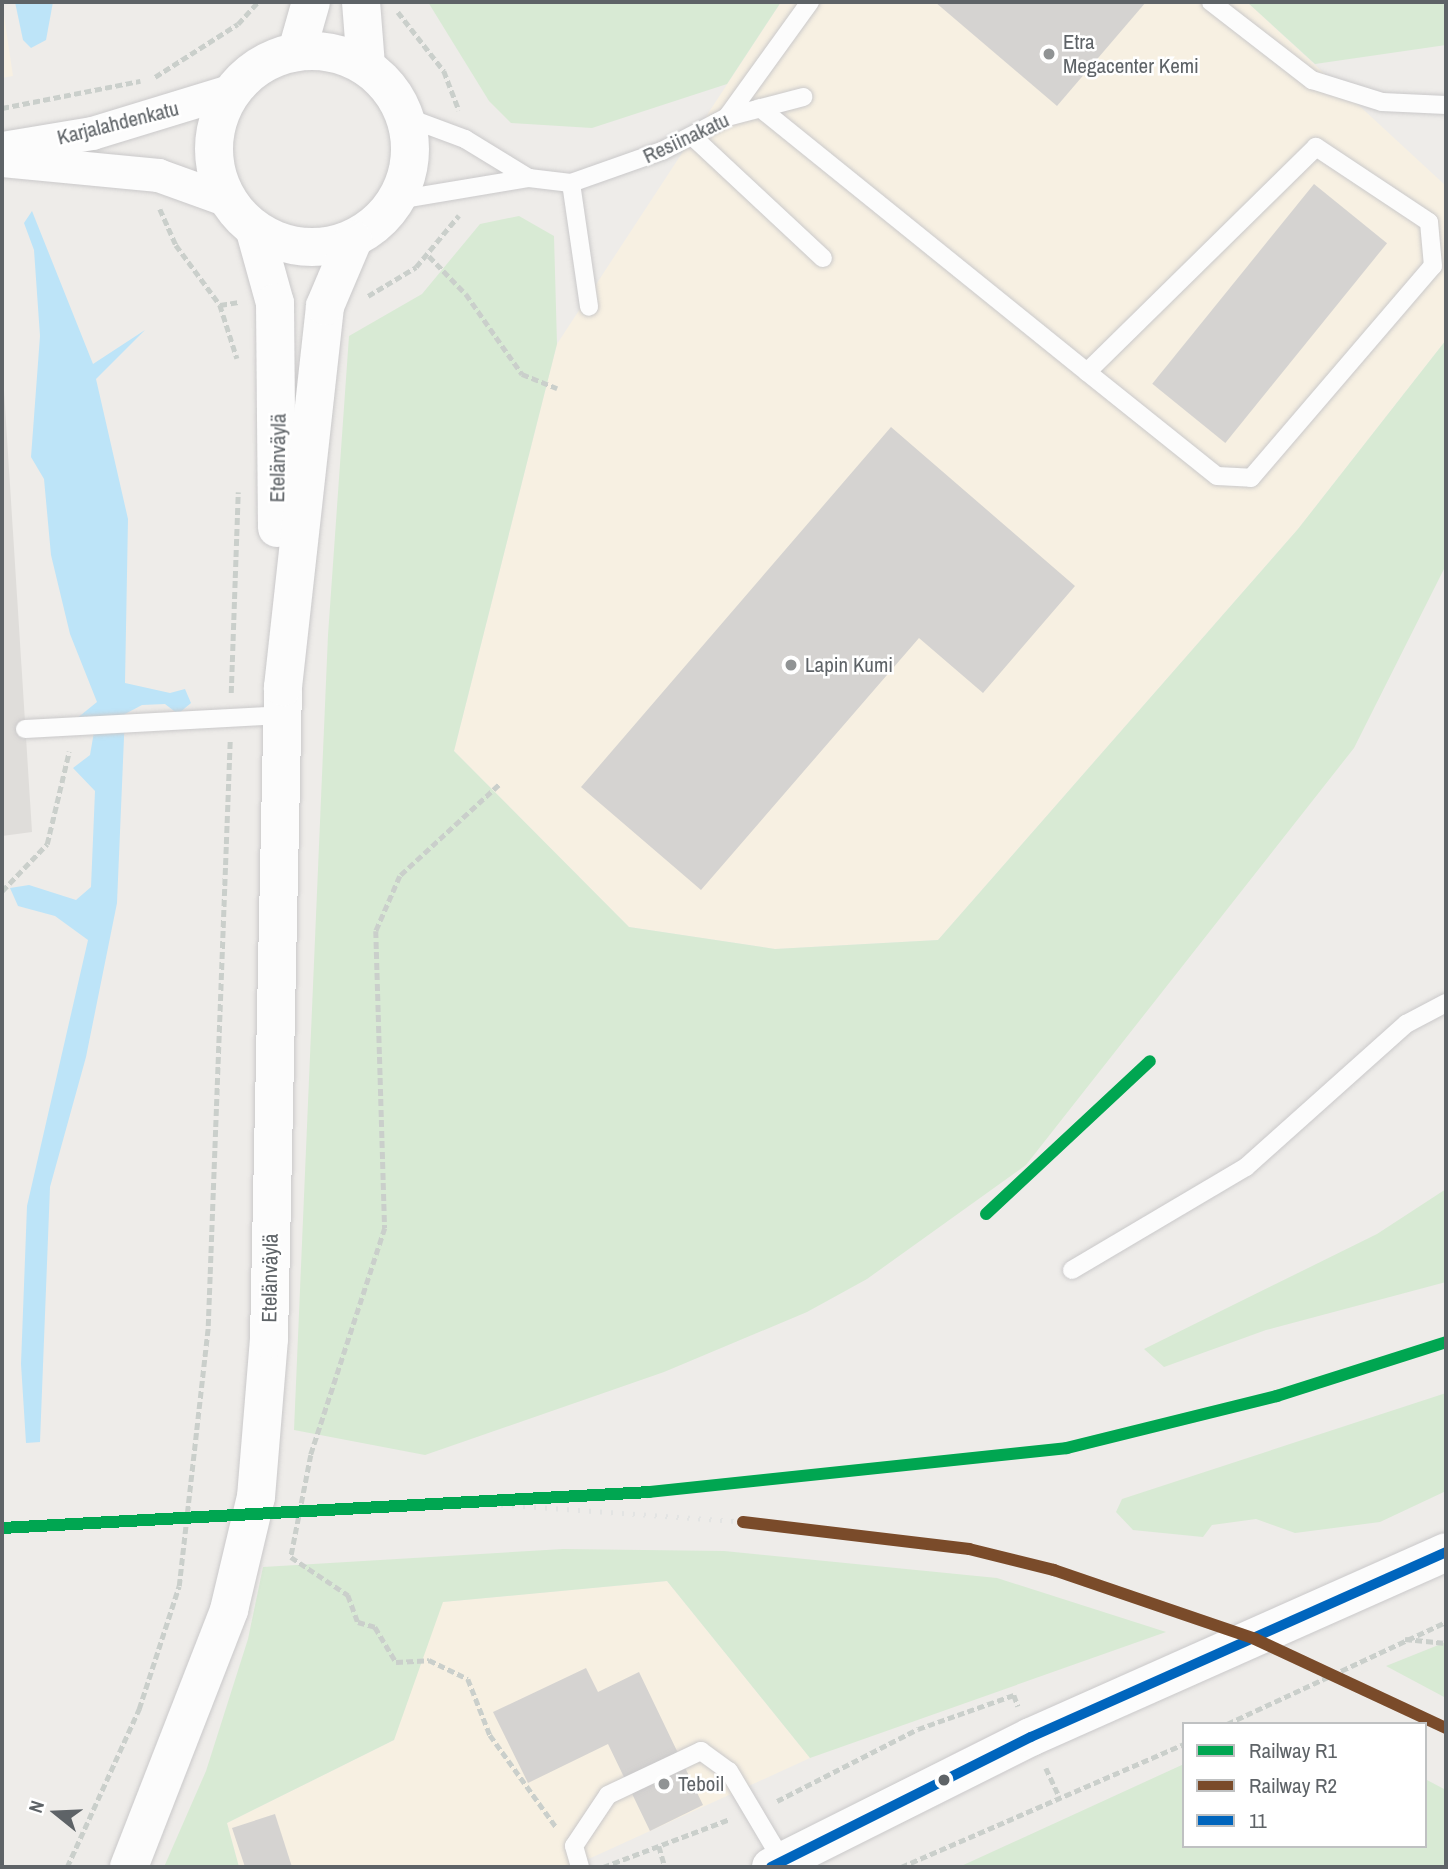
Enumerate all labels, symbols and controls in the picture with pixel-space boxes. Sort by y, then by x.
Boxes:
place label: Etra Megacenter Kemi [1063,29,1199,79]
marker: Etra Megacenter Kemi [1041,46,1057,62]
street label: Karjalahdenkatu [55,96,181,150]
street label: Resiinakatu [639,107,733,169]
street label: Etelänväylä [265,413,291,503]
place label: Lapin Kumi [805,652,893,678]
marker: Lapin Kumi [783,657,799,673]
street label: Etelänväylä [257,1233,283,1323]
legend [1182,1722,1427,1848]
text: Railway R1 [1249,1736,1337,1765]
place label: Teboil [678,1771,724,1797]
text: Railway R2 [1249,1771,1337,1800]
unlabelled marker [937,1773,951,1787]
marker: Teboil [656,1776,672,1792]
north arrow [21,1778,91,1848]
text: N [22,1797,50,1816]
text: 11 [1249,1806,1267,1835]

